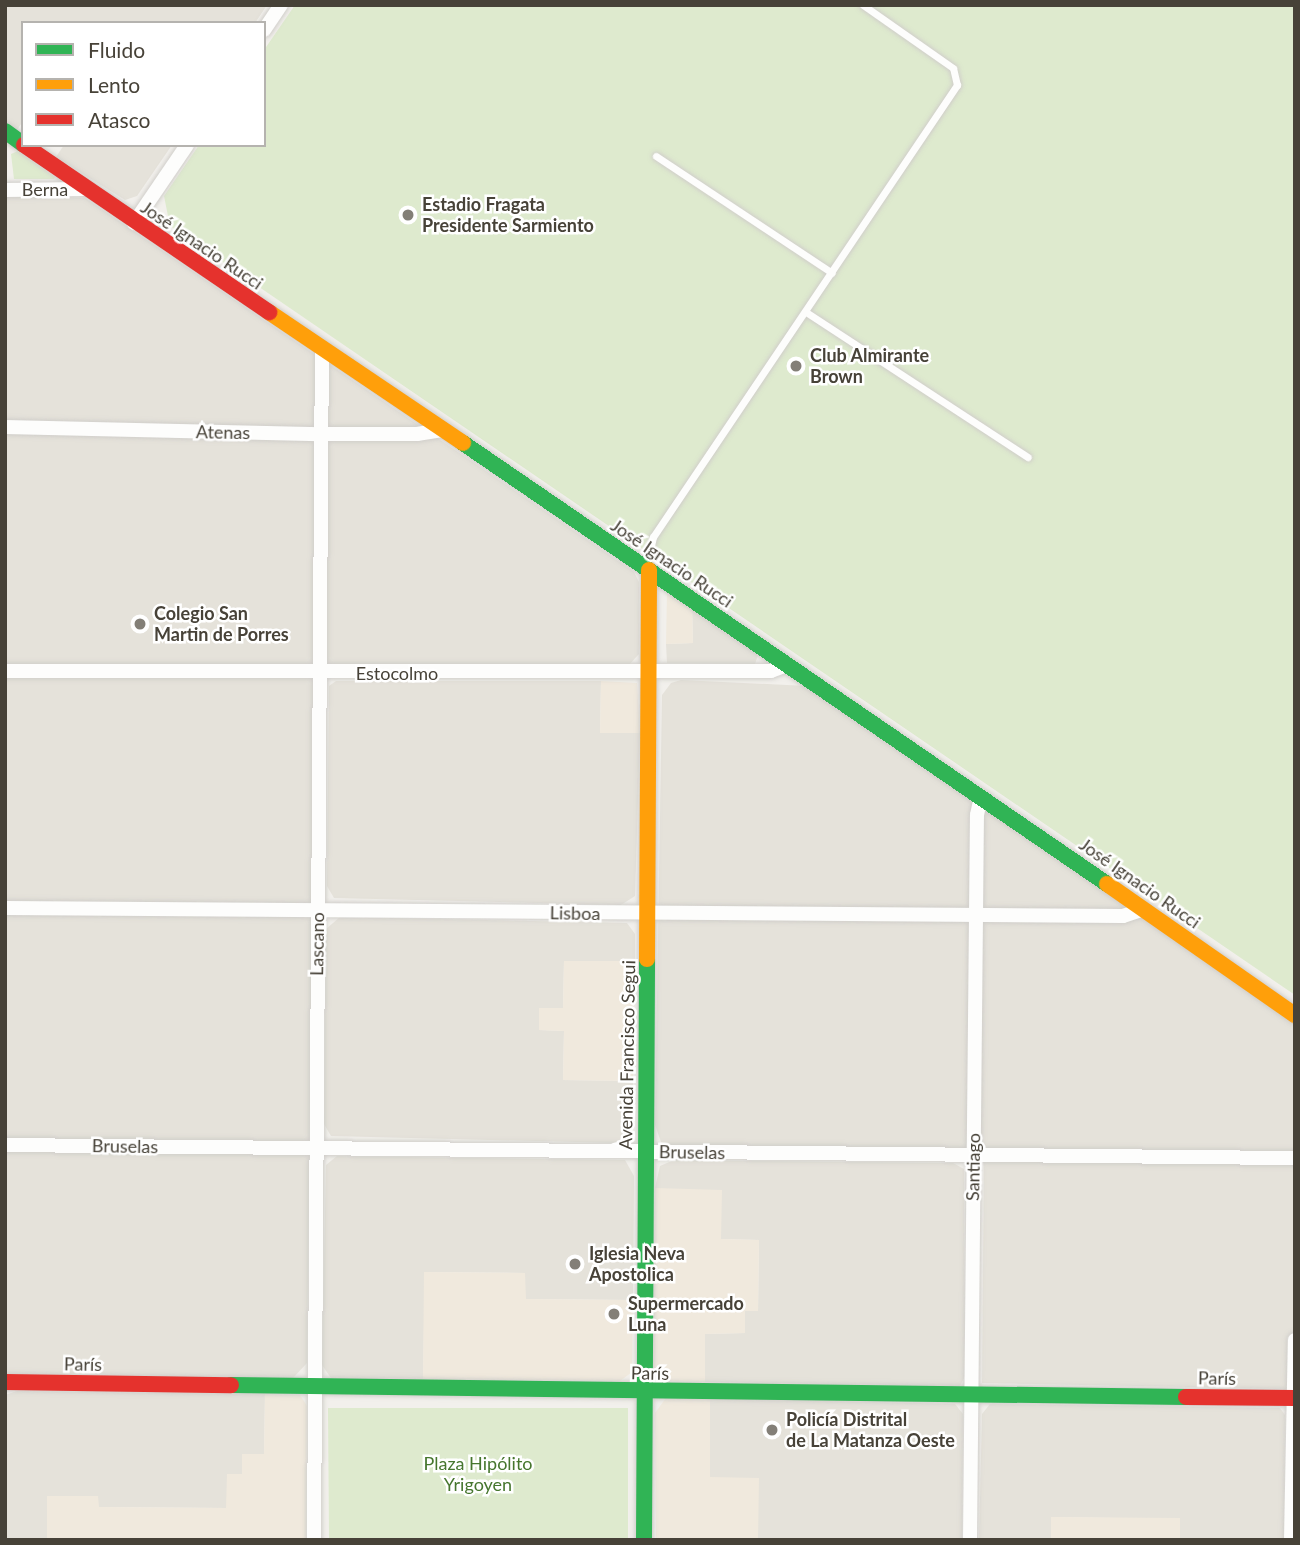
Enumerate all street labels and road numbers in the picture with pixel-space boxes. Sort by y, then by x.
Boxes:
street label: Berna [22,178,68,200]
street label: José Ignacio Rucci [137,196,267,294]
street label: Atenas [196,421,250,443]
street label: José Ignacio Rucci [607,514,737,612]
street label: Estocolmo [356,662,438,684]
street label: José Ignacio Rucci [1075,833,1205,933]
street label: Lisboa [550,902,600,924]
street label: Lascano [306,912,328,976]
street label: Avenida Francisco Segui [615,960,639,1150]
street label: Santiago [962,1133,984,1201]
street label: Bruselas [92,1135,158,1157]
street label: Bruselas [659,1141,725,1163]
street label: París [64,1353,102,1375]
street label: París [631,1362,669,1384]
street label: París [1198,1367,1236,1389]

